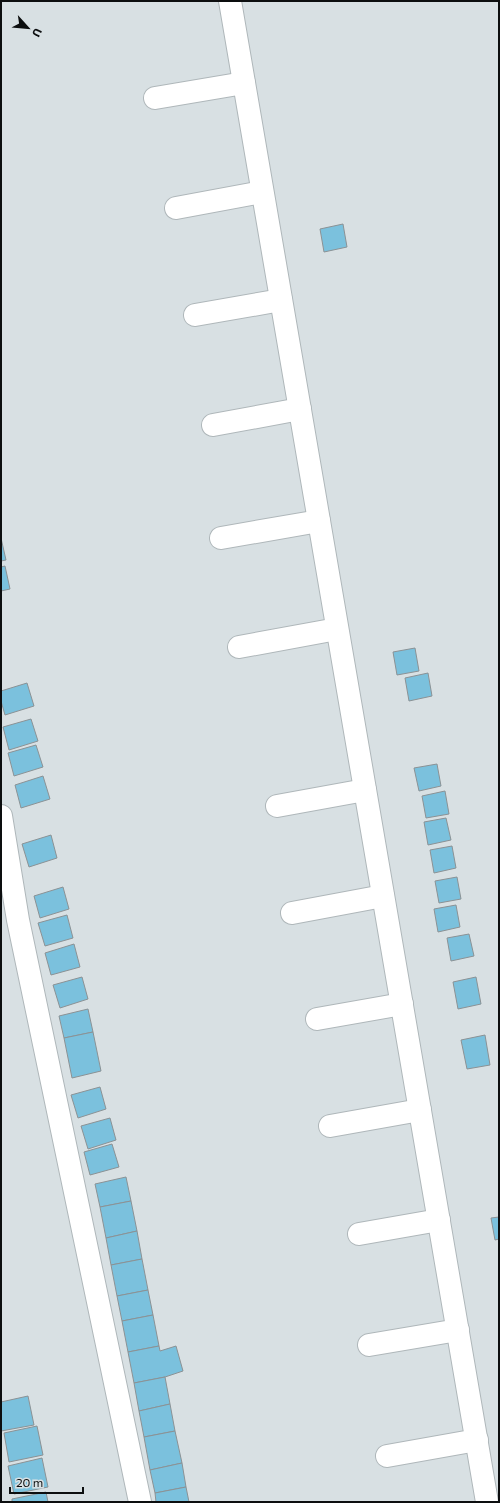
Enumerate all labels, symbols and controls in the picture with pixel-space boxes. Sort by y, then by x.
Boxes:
north arrow [8,8,48,48]
text: U [30,26,45,39]
scale bar [10,1469,83,1495]
text: 20 m [16,1475,43,1489]

